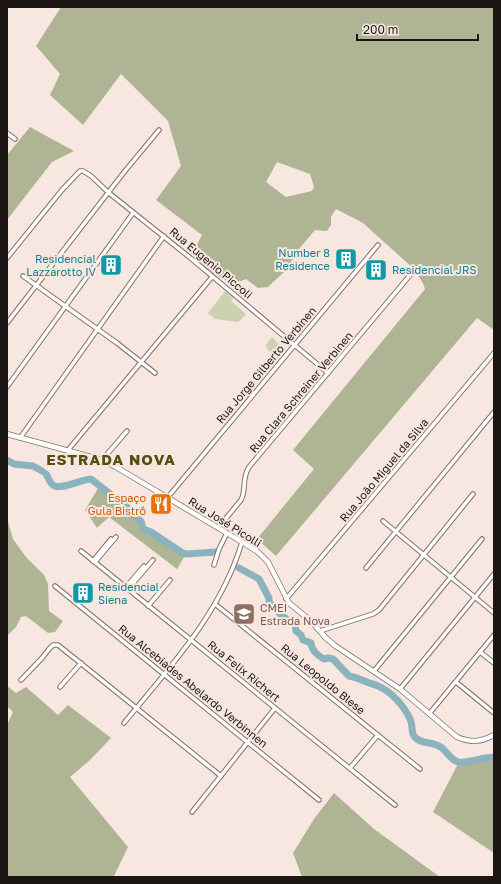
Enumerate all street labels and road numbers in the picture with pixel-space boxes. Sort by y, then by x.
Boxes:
street label: Rua Eugenio Piccoli [167,224,255,301]
street label: Rua Jorge Gilberto Verbinen [213,304,318,426]
street label: Rua Clara Schreiner Verbinen [246,329,355,455]
street label: Rua João Miguel da Silva [337,415,431,524]
street label: Rua José Picolli [187,494,264,549]
street label: Rua Alcebiades Abelardo Verbinnen [116,621,270,750]
street label: Rua Felix Richert [205,637,283,704]
street label: Rua Leopoldo Blese [279,641,368,716]

